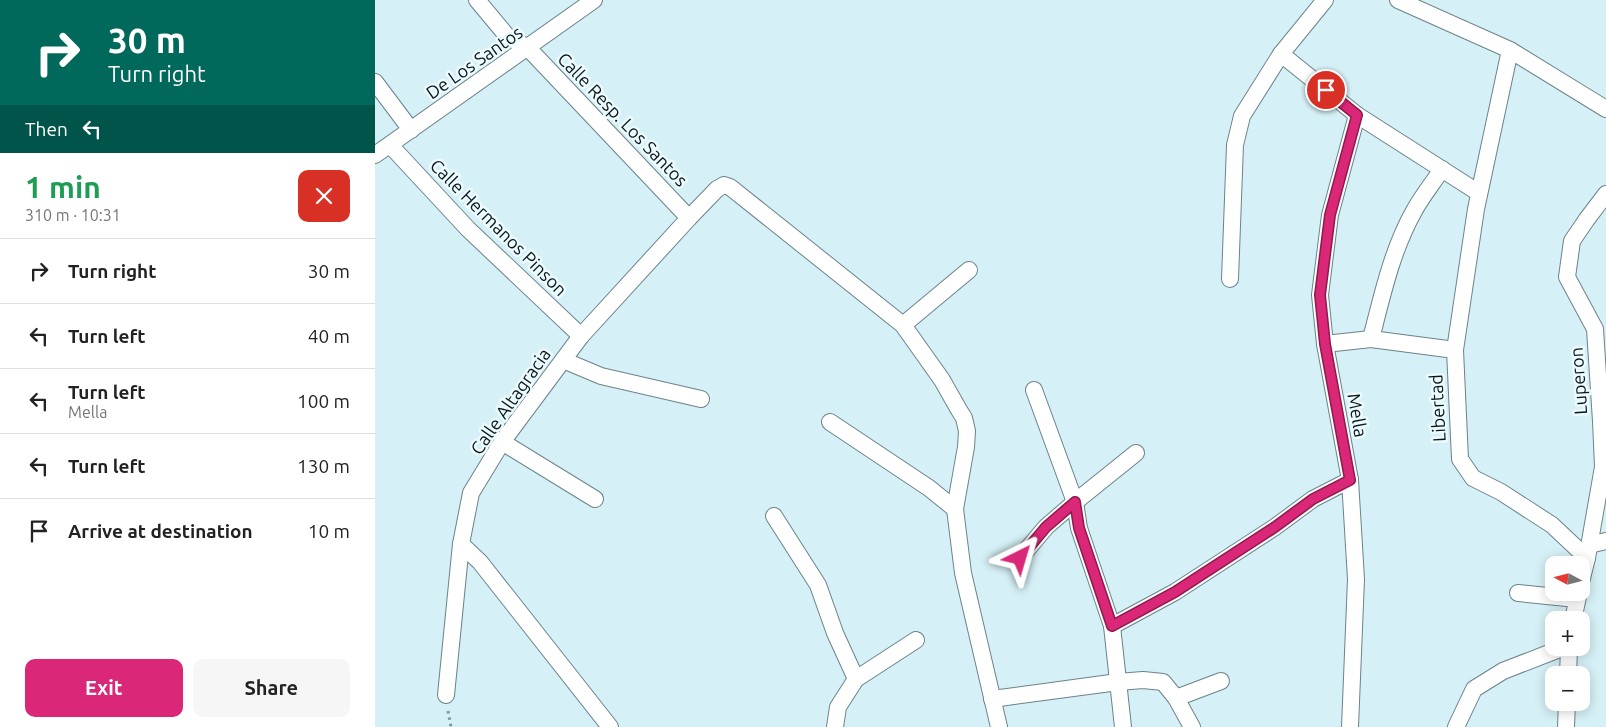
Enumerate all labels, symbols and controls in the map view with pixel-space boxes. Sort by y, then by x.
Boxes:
icon: right [25,20,90,85]
text: 30 m [108,20,186,60]
street label: De Los Santos [422,21,526,103]
street label: Calle Resp. Los Santos [554,48,692,190]
text: Turn right [108,61,206,86]
pin [1305,69,1347,111]
icon: arrive [1312,76,1340,104]
icon: left [78,115,106,143]
text: Then [25,118,68,140]
street label: Calle Hermanos Pinson [427,155,571,299]
text: 1 min [25,170,101,204]
button: close [298,170,350,222]
text: 310 m · 10:31 [25,206,121,224]
icon: right [25,257,53,285]
text: Turn right [68,260,156,282]
text: 30 m [308,260,350,282]
icon: left [25,322,53,350]
text: Turn left [68,325,146,347]
text: 40 m [308,325,350,347]
street label: Calle Altagracia [466,344,554,458]
street label: Luperon [1566,347,1590,415]
street label: Libertad [1425,374,1449,442]
text: Turn left [68,381,146,403]
icon: left [25,387,53,415]
text: 100 m [297,390,350,412]
street label: Mella [1344,391,1372,439]
text: Mella [68,403,107,421]
icon: left [25,452,53,480]
text: Turn left [68,455,146,477]
text: 130 m [297,455,350,477]
icon: arrive [25,517,53,545]
text: Arrive at destination [68,520,253,542]
text: 10 m [308,520,350,542]
position arrow [993,531,1045,583]
north arrow [1545,556,1590,601]
map controls [1545,556,1590,711]
button: + [1545,611,1590,656]
button: Exit [25,659,183,717]
button: Share [193,659,350,717]
button: − [1545,666,1590,711]

